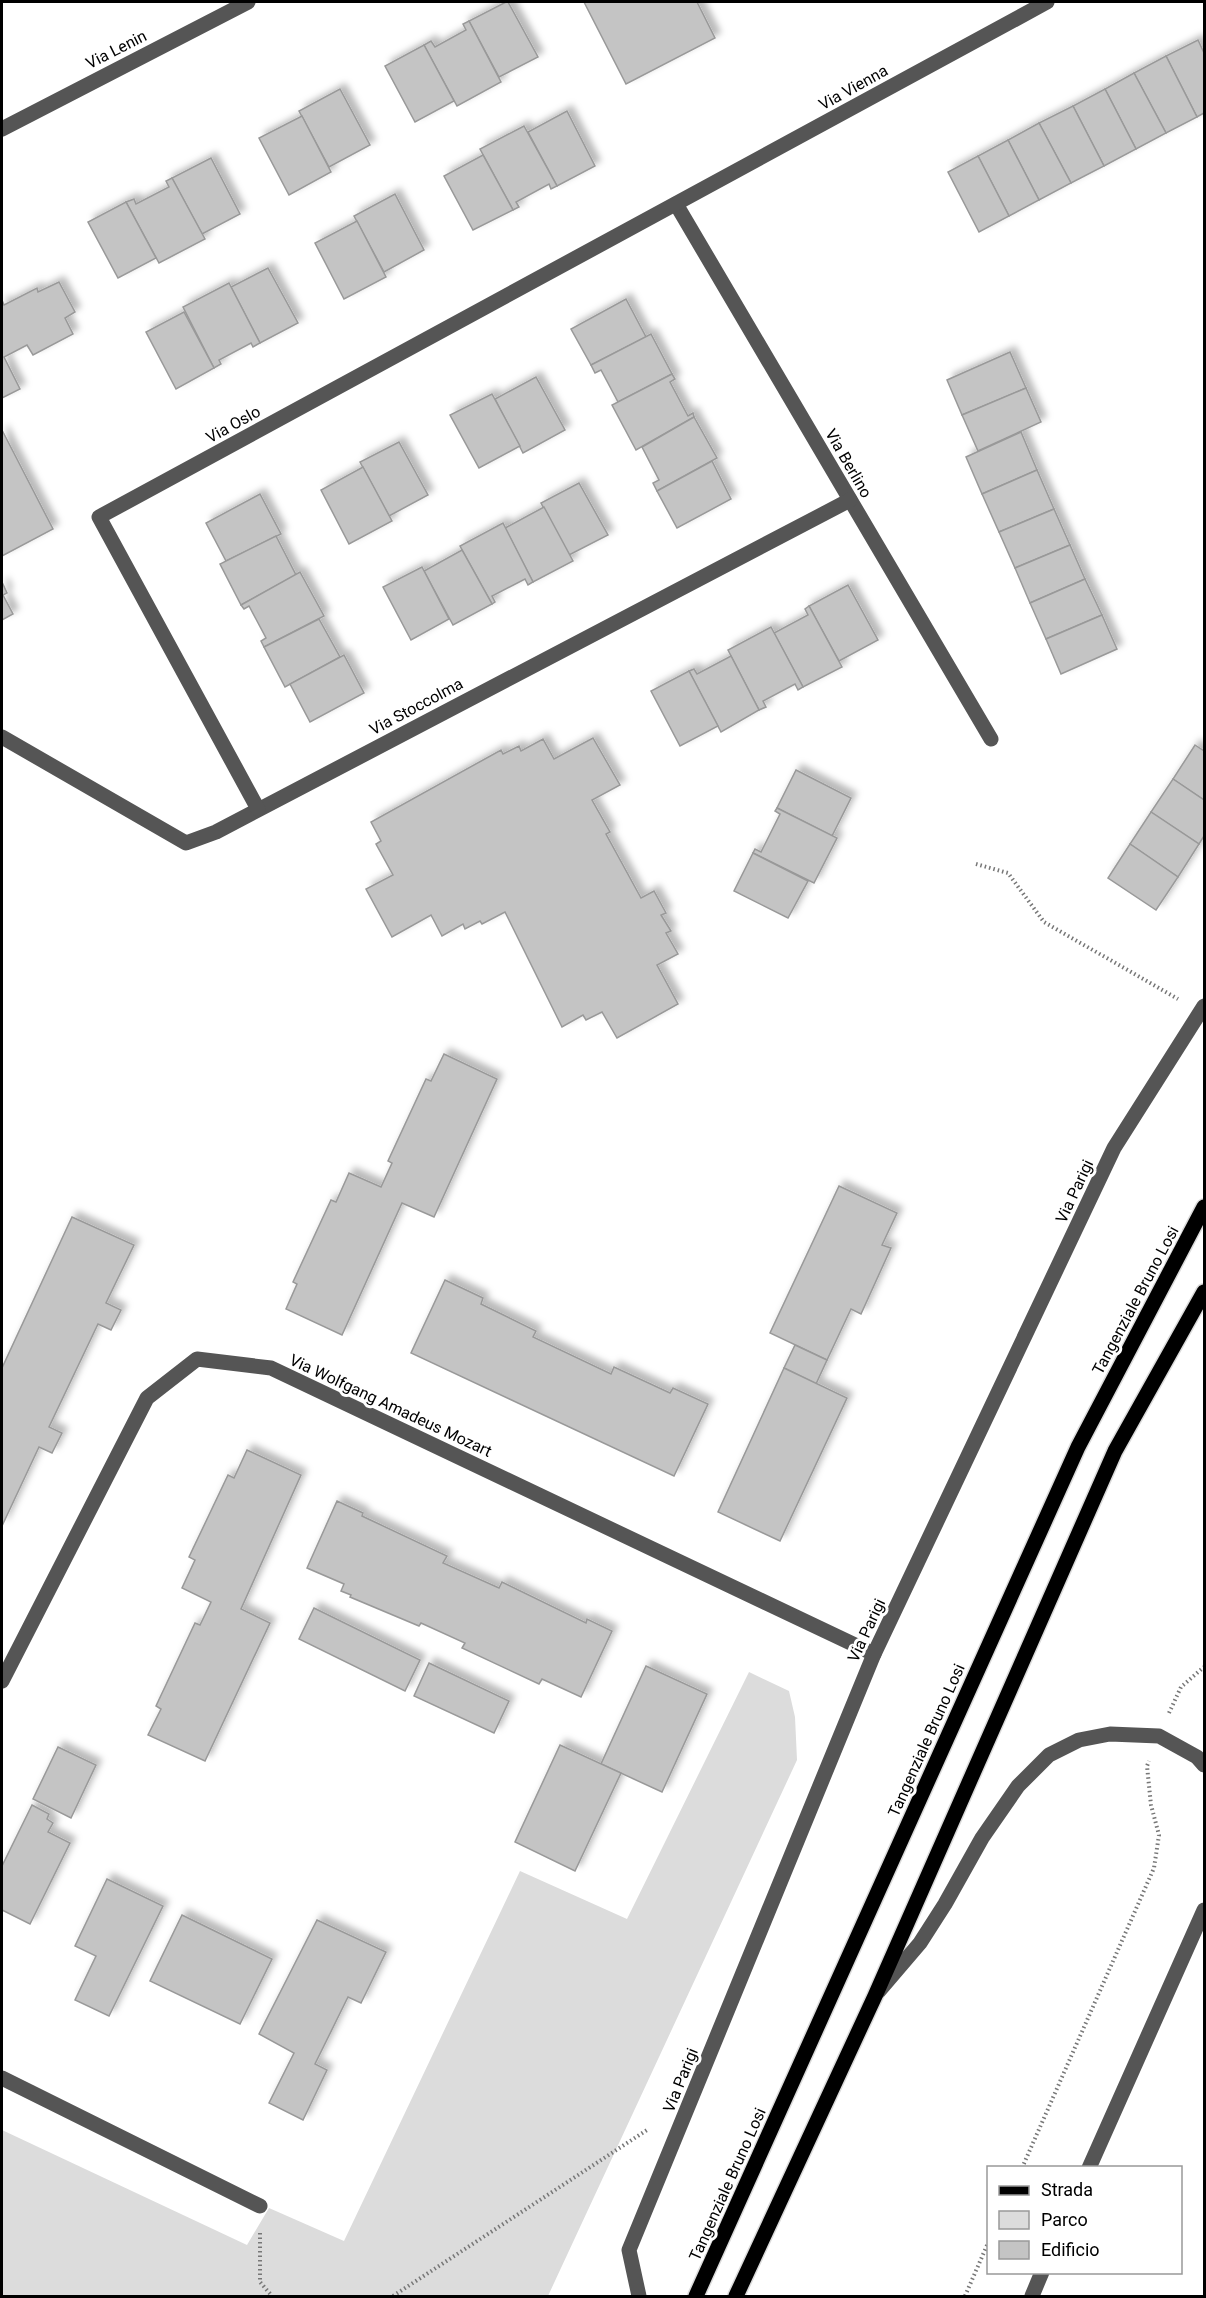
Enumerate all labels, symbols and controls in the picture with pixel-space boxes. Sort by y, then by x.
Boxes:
street label: Via Lenin [83,26,150,73]
street label: Via Vienna [816,61,891,114]
street label: Via Oslo [203,402,264,447]
street label: Via Berlino [821,425,876,501]
street label: Via Stoccolma [366,674,466,739]
street label: Via Parigi [1052,1157,1097,1226]
street label: Tangenziale Bruno Losi [1088,1223,1183,1378]
street label: Via Wolfgang Amadeus Mozart [287,1350,495,1461]
street label: Via Parigi [844,1596,889,1665]
street label: Tangenziale Bruno Losi [884,1661,969,1820]
street label: Via Parigi [659,2045,702,2115]
street label: Tangenziale Bruno Losi [685,2105,770,2264]
legend [987,2166,1182,2274]
text: Strada [1041,2179,1093,2200]
text: Parco [1041,2209,1088,2230]
text: Edificio [1041,2239,1100,2260]

